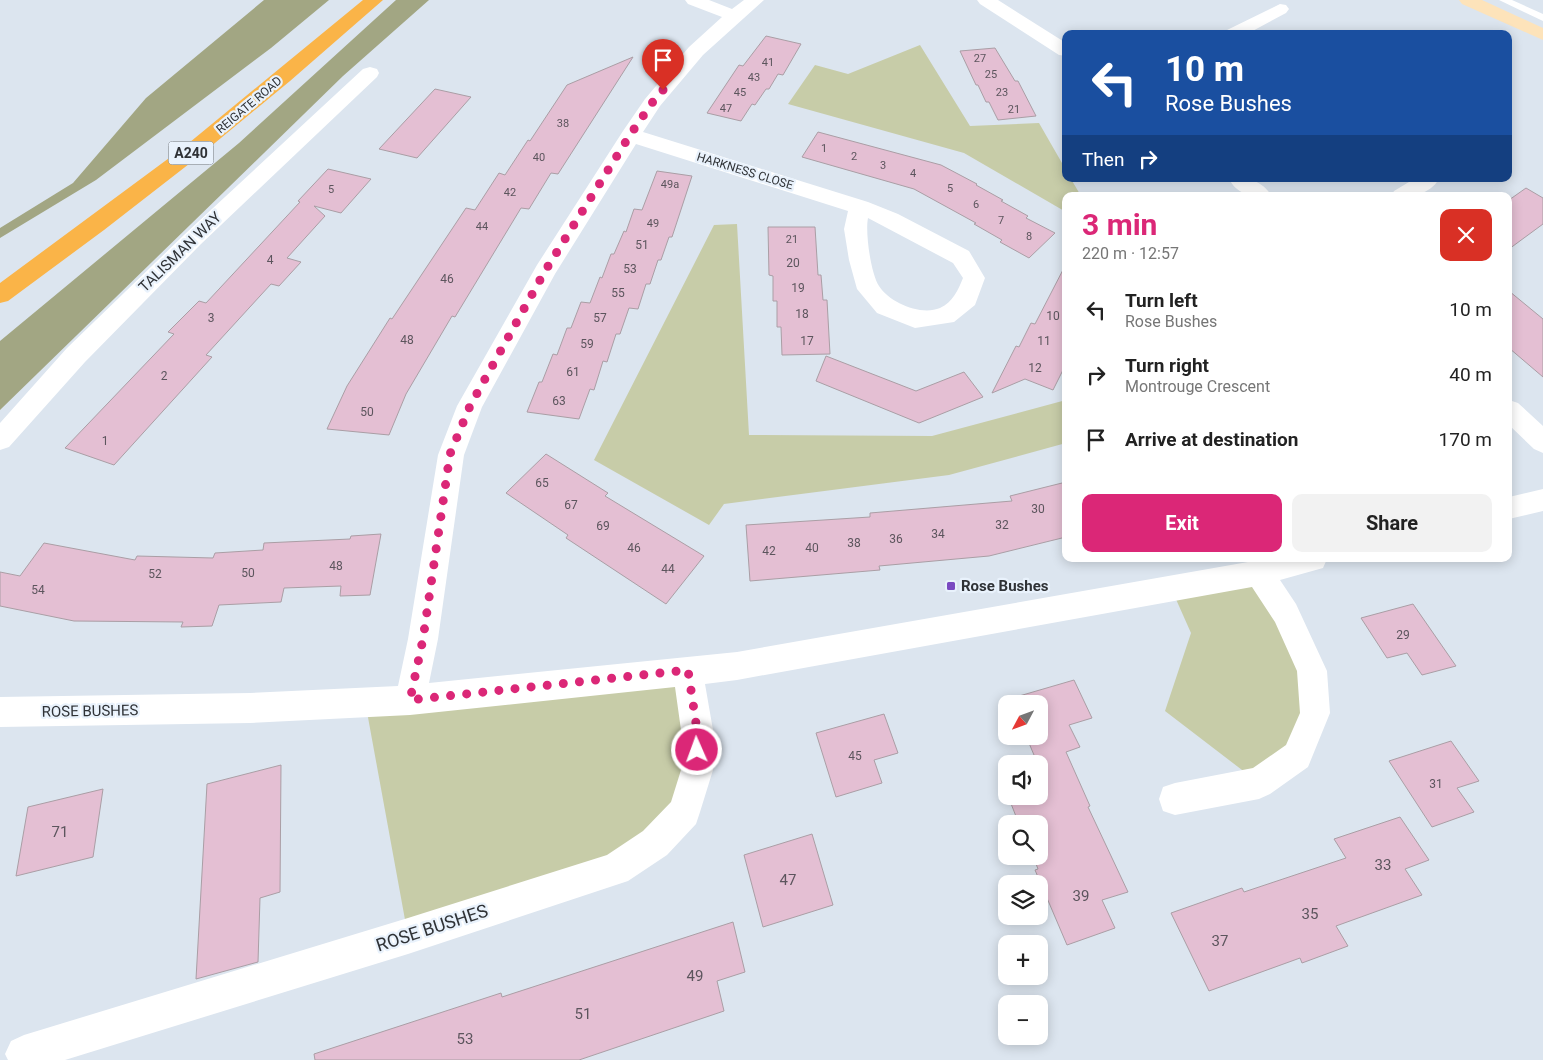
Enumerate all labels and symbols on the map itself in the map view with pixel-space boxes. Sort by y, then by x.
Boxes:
pin [642,39,684,90]
house number: 27 [974,52,986,65]
house number: 41 [762,56,774,69]
house number: 25 [985,68,997,81]
house number: 43 [748,71,760,84]
street label: REIGATE ROAD [214,74,285,136]
house number: 45 [734,86,746,99]
house number: 23 [996,86,1008,99]
house number: 47 [720,102,732,115]
house number: 21 [1008,103,1020,116]
house number: 38 [557,117,569,130]
road number: A240 [168,142,214,164]
house number: 1 [821,142,827,155]
street label: HARKNESS CLOSE [695,150,795,192]
house number: 2 [851,150,857,163]
house number: 40 [533,151,545,164]
house number: 3 [880,159,886,172]
house number: 4 [910,167,916,180]
house number: 49a [661,178,679,191]
house number: 5 [947,182,953,195]
house number: 5 [328,183,334,196]
house number: 42 [504,186,516,199]
house number: 6 [973,198,979,211]
street label: TALISMAN WAY [135,208,225,296]
house number: 7 [998,214,1004,227]
house number: 49 [647,217,659,230]
house number: 44 [476,220,488,233]
house number: 8 [1026,230,1032,243]
house number: 21 [786,233,798,246]
house number: 51 [635,238,649,252]
house number: 4 [267,253,274,267]
house number: 20 [786,256,800,270]
house number: 53 [623,262,637,276]
house number: 46 [440,272,454,286]
house number: 19 [791,281,805,295]
house number: 55 [611,286,625,300]
house number: 18 [795,307,809,321]
house number: 10 [1046,309,1060,323]
house number: 3 [208,311,214,325]
house number: 57 [593,311,607,325]
house number: 48 [400,333,414,347]
house number: 17 [800,334,814,348]
house number: 11 [1037,334,1051,348]
house number: 59 [580,337,594,351]
house number: 12 [1028,361,1042,375]
house number: 61 [566,365,580,379]
house number: 2 [161,369,168,383]
house number: 63 [552,394,566,408]
house number: 50 [360,405,374,419]
house number: 1 [102,434,108,448]
house number: 65 [535,476,549,490]
house number: 67 [564,498,578,512]
house number: 30 [1031,502,1045,516]
house number: 32 [995,518,1009,532]
house number: 69 [596,519,610,533]
house number: 34 [931,527,945,541]
house number: 36 [889,532,903,546]
house number: 38 [847,536,861,550]
house number: 46 [627,541,641,555]
house number: 40 [805,541,819,555]
house number: 42 [762,544,776,558]
house number: 48 [329,559,343,573]
house number: 44 [661,562,675,576]
house number: 50 [241,566,255,580]
house number: 52 [148,567,162,581]
place label: Rose Bushes [961,577,1049,595]
marker: Rose Bushes [945,580,957,592]
house number: 54 [31,583,45,597]
house number: 29 [1396,628,1410,642]
north arrow [998,695,1048,745]
street label: ROSE BUSHES [41,701,139,721]
position arrow [670,723,722,775]
house number: 45 [848,749,862,763]
house number: 31 [1429,777,1443,791]
house number: 71 [52,823,68,841]
house number: 33 [1375,856,1391,874]
house number: 47 [780,871,796,889]
house number: 39 [1073,887,1089,905]
street label: ROSE BUSHES [373,899,491,955]
house number: 35 [1302,905,1318,923]
house number: 37 [1212,932,1228,950]
house number: 49 [687,967,703,985]
house number: 51 [575,1005,591,1023]
house number: 53 [457,1030,473,1048]

